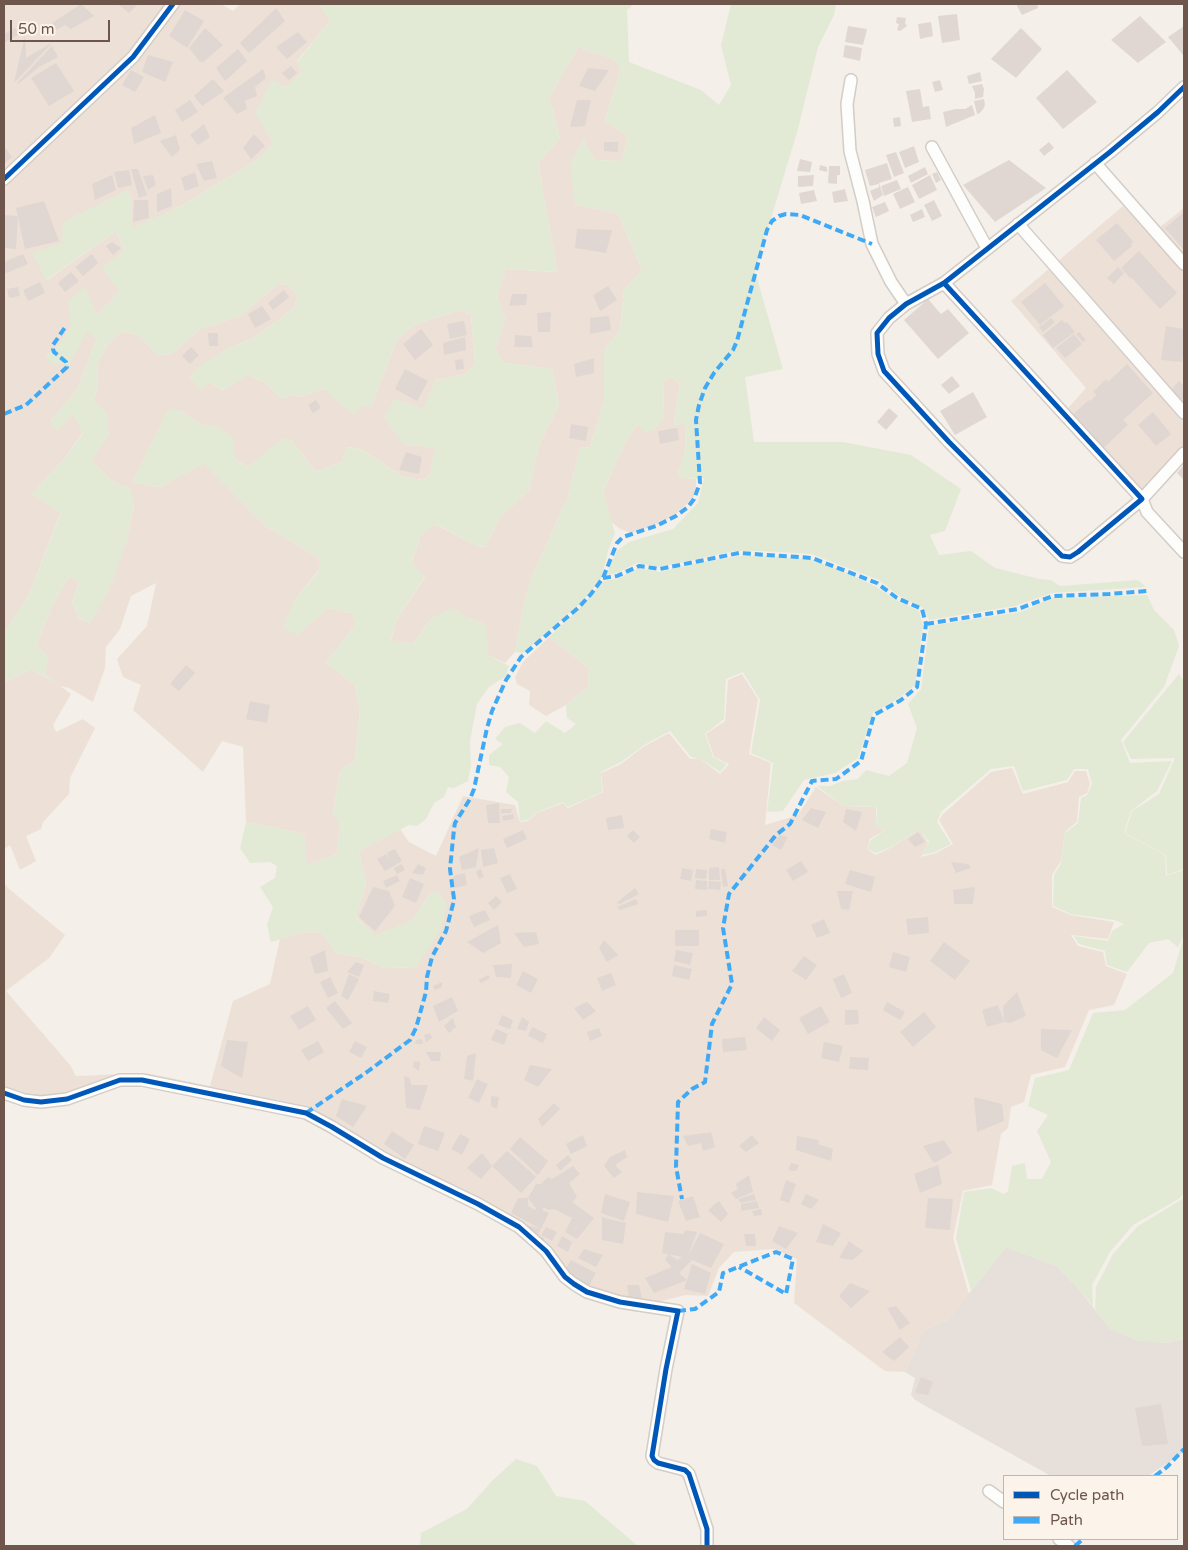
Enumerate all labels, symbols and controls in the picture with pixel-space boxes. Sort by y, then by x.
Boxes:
scale bar [12,10,112,42]
text: 50 m [18,20,55,38]
legend [1003,1475,1178,1540]
text: Cycle path [1050,1486,1124,1504]
text: Path [1050,1511,1083,1529]

